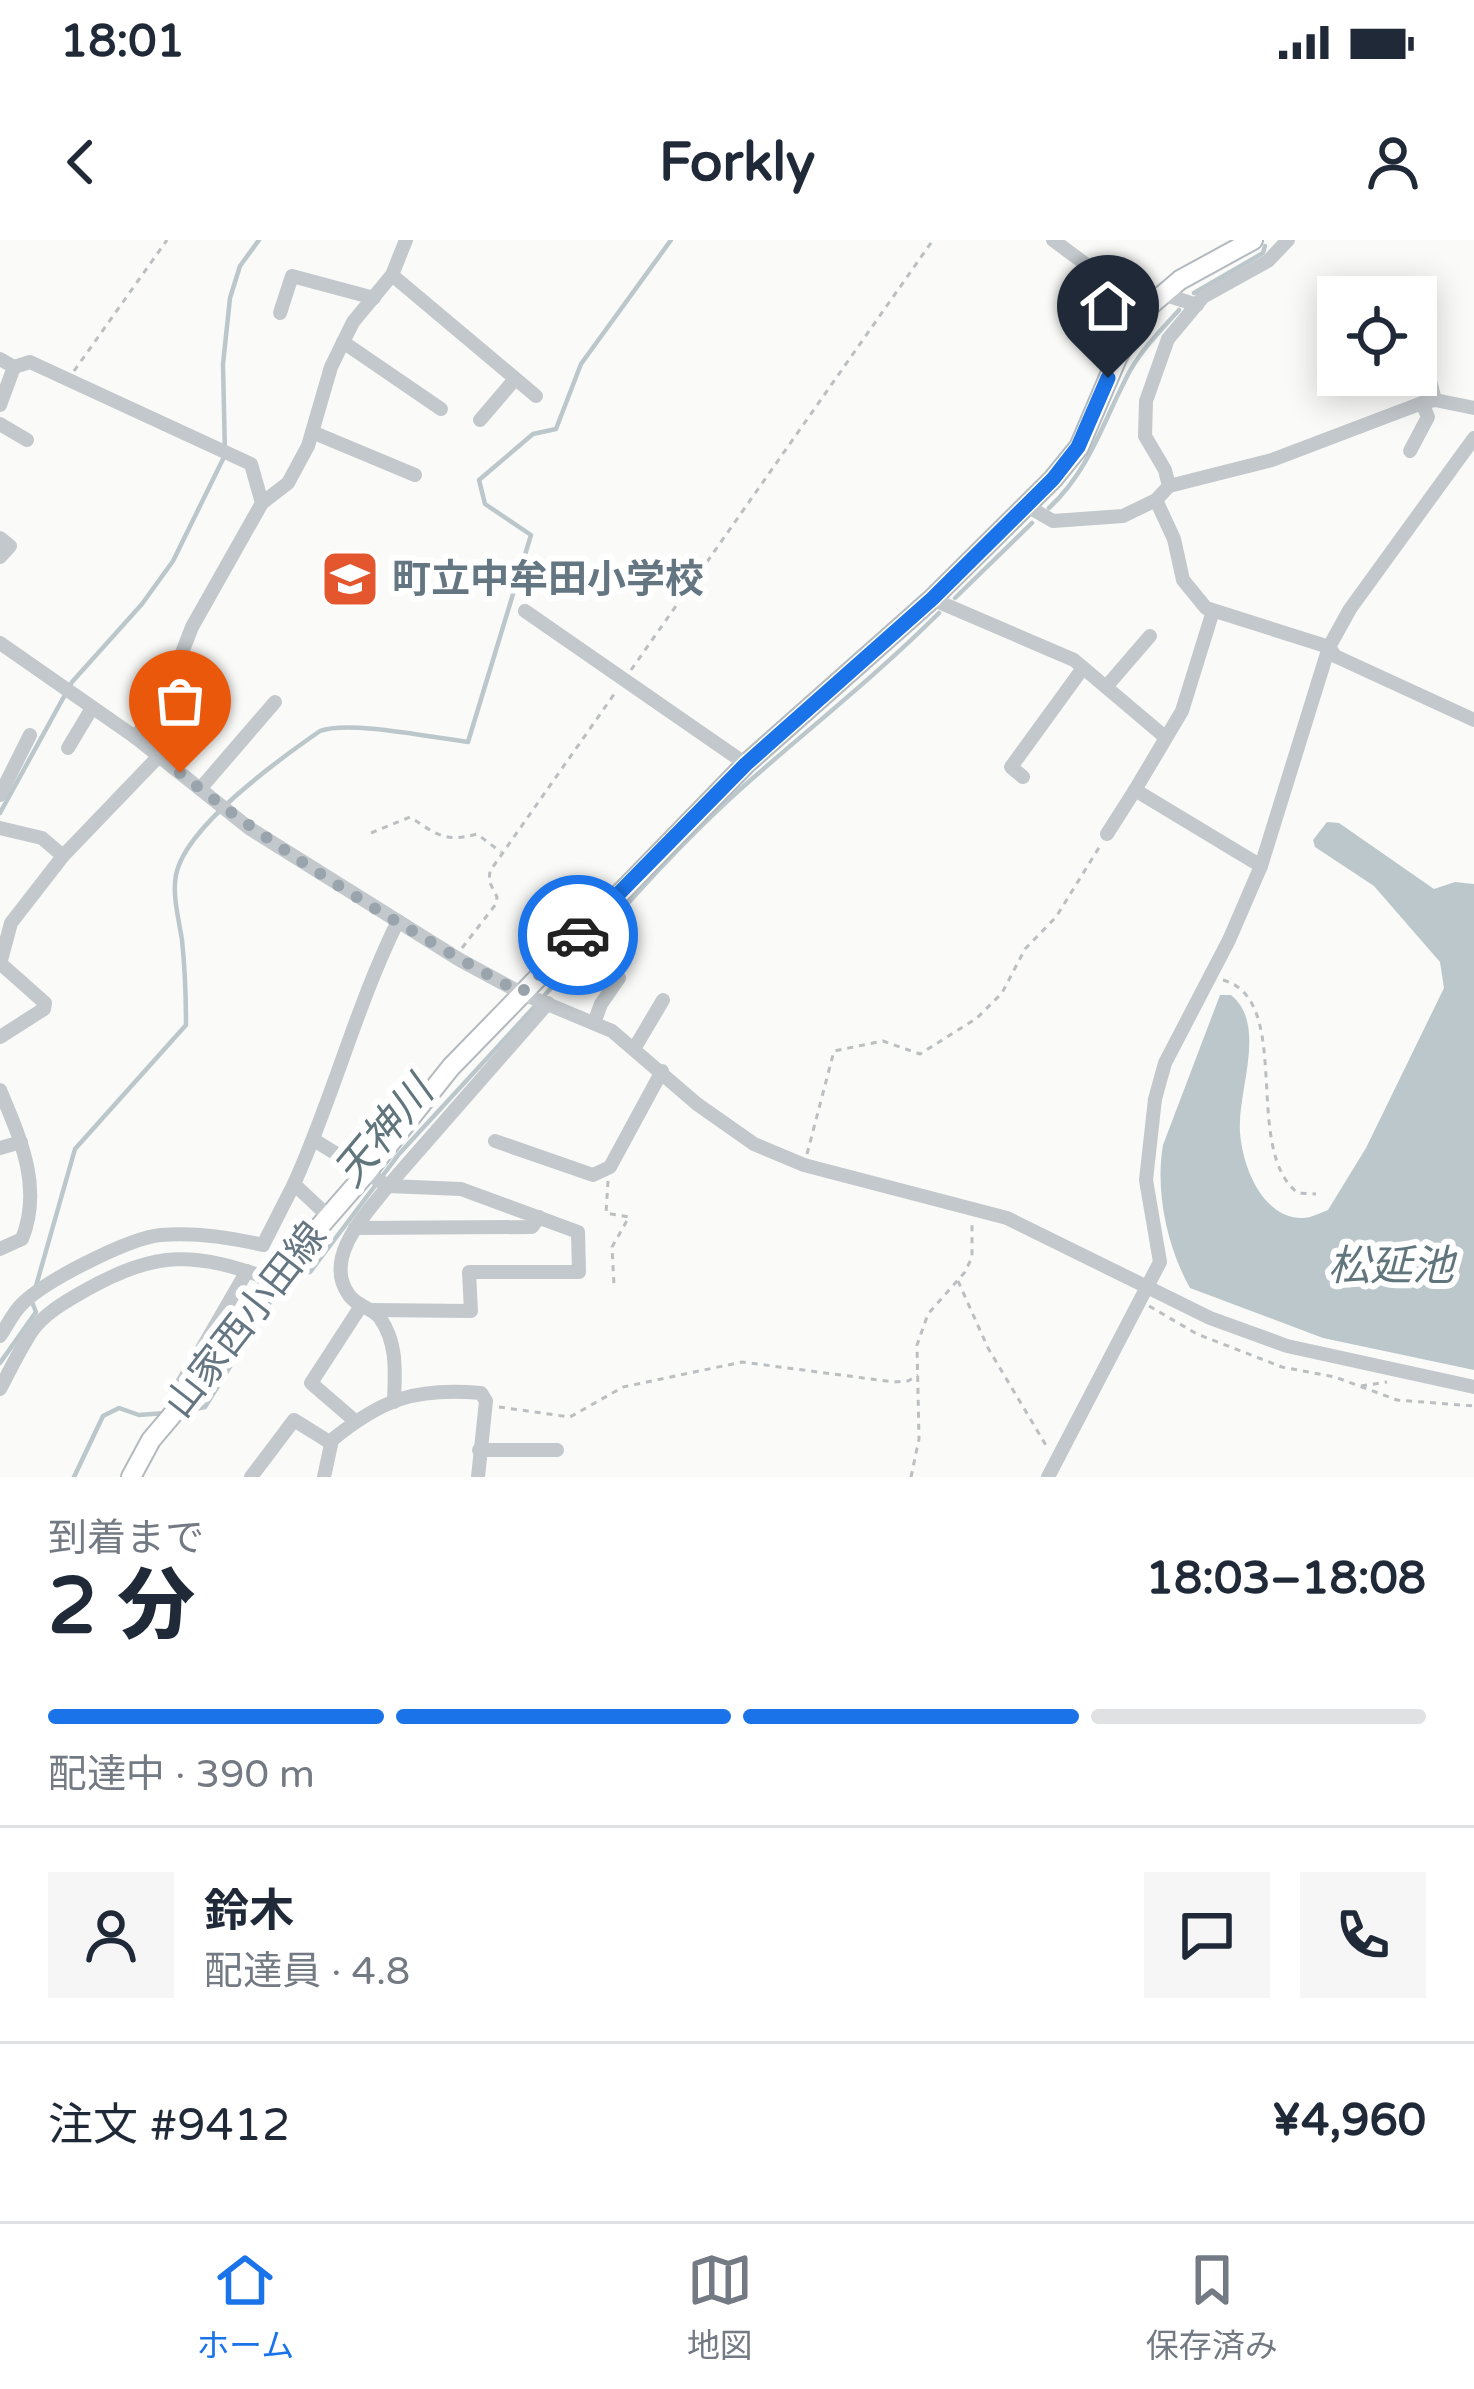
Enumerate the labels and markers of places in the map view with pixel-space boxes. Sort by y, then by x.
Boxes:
pin [1057,255,1159,378]
school or university icon: 町立中牟田小学校 [319,548,381,610]
place label: 町立中牟田小学校 [392,556,704,603]
pin [129,650,231,773]

